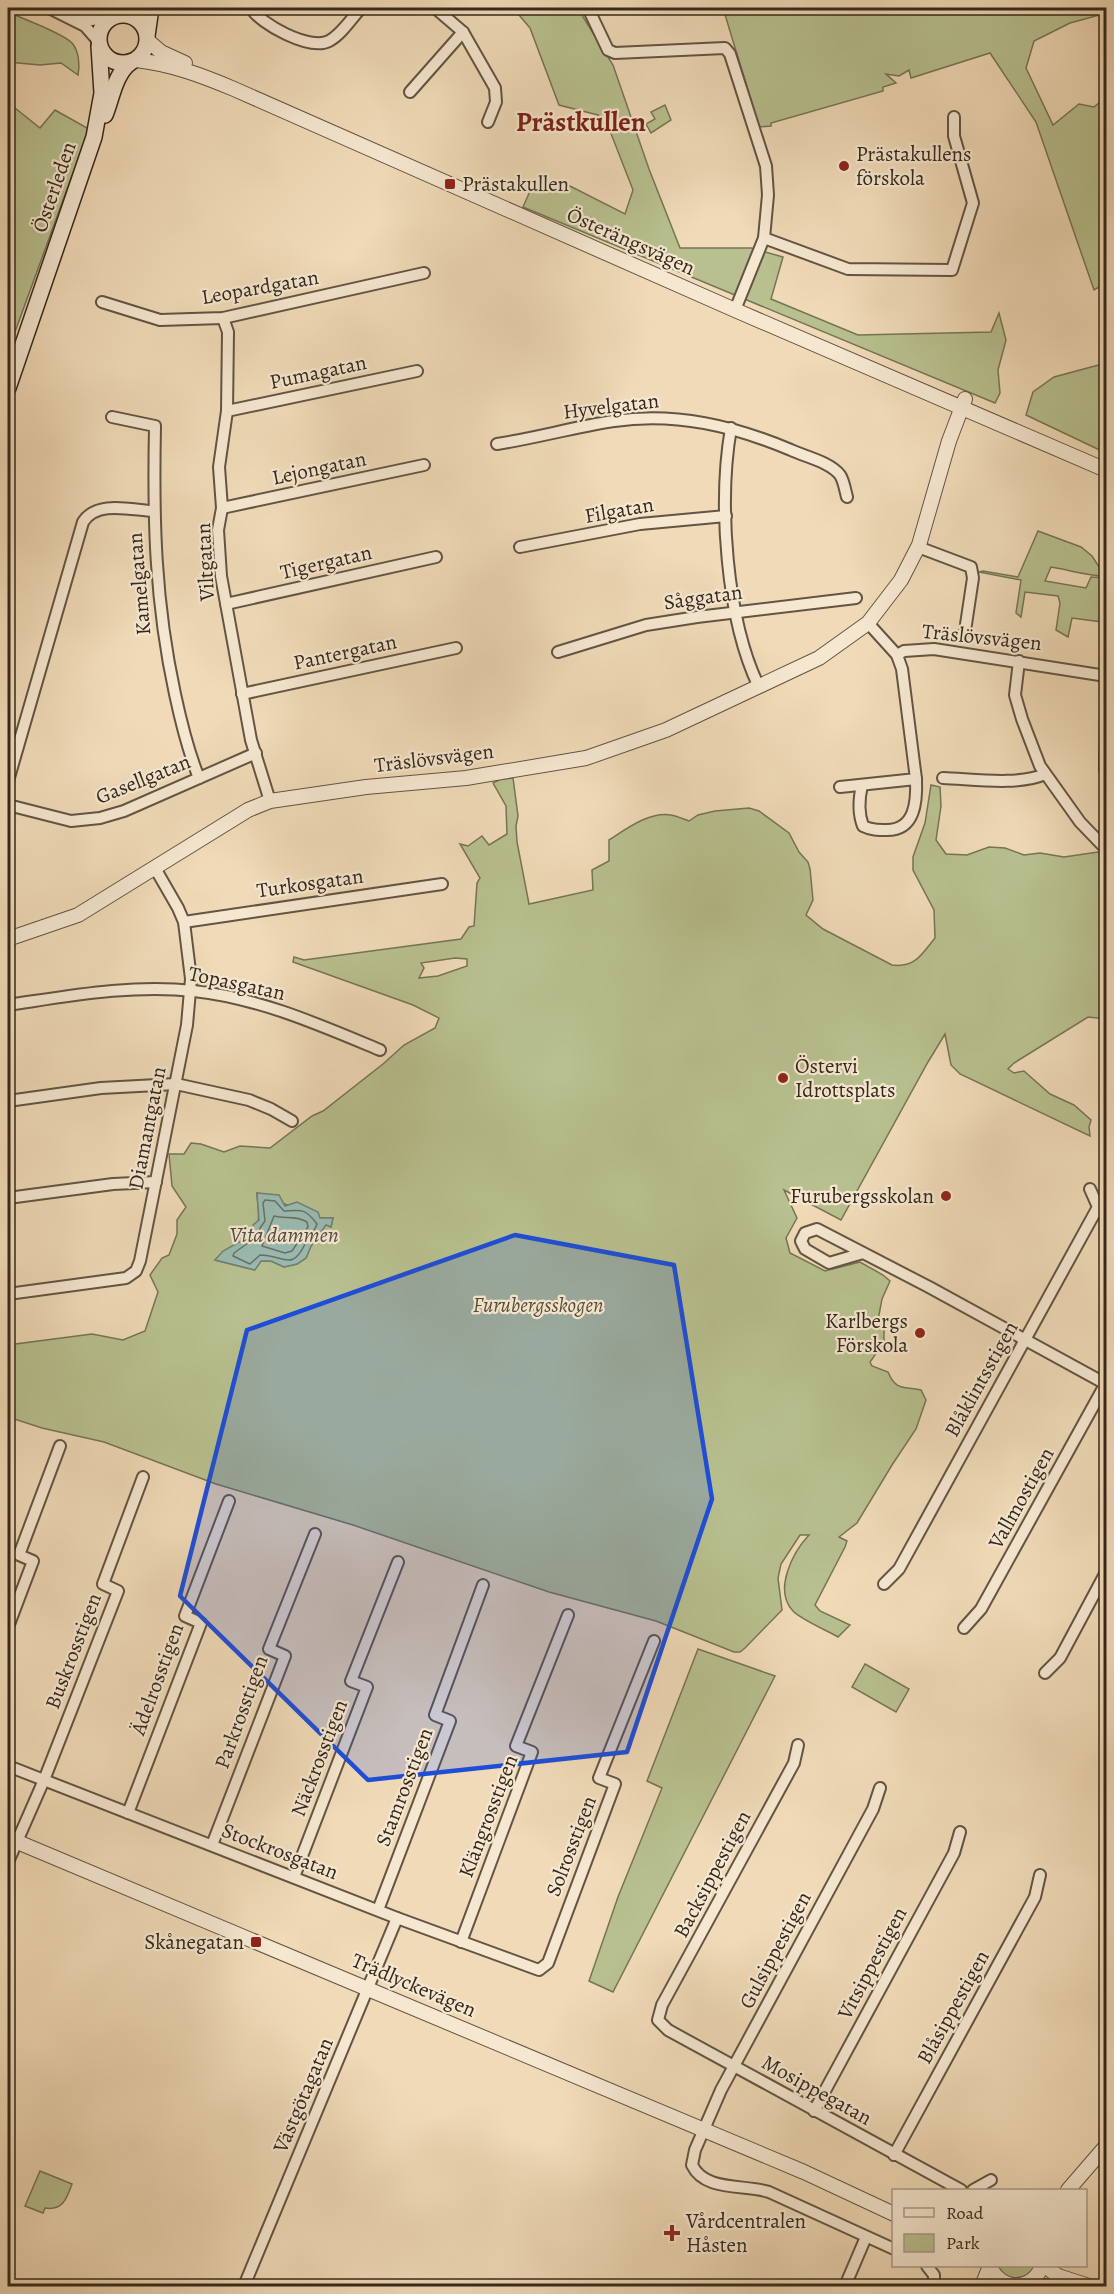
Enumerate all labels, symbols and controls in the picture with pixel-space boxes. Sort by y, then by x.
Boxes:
district label: Prästkullen [516,104,646,140]
street label: Österleden [25,138,83,236]
place label: Prästakullens förskola [856,140,972,192]
marker: Prästakullens förskola [837,159,851,173]
place label: Prästakullen [462,170,569,198]
marker: Prästakullen [443,177,457,191]
street label: Österängsvägen [562,200,700,282]
street label: Leopardgatan [199,263,321,311]
street label: Pumagatan [267,348,369,396]
street label: Hyvelgatan [561,386,661,426]
street label: Lejongatan [269,444,369,492]
street label: Filgatan [582,490,656,530]
street label: Viltgatan [189,522,221,603]
street label: Kamelgatan [121,531,157,637]
street label: Tigergatan [278,538,374,586]
street label: Såggatan [662,578,744,616]
street label: Träslövsvägen [921,617,1043,657]
street label: Pantergatan [291,627,399,677]
street label: Träslövsvägen [373,737,495,779]
street label: Gasellgatan [91,747,195,811]
street label: Turkosgatan [255,862,365,904]
street label: Topasgatan [186,959,288,1007]
place label: Östervi Idrottsplats [795,1052,895,1104]
street label: Diamantgatan [121,1064,173,1192]
marker: Östervi Idrottsplats [776,1071,790,1085]
place label: Furubergsskolan [790,1182,934,1210]
marker: Furubergsskolan [939,1189,953,1203]
water label: Vita dammen [229,1220,339,1250]
park label: Furubergsskogen [473,1291,603,1319]
place label: Karlbergs Förskola [825,1307,908,1359]
street label: Blåklintsstigen [938,1316,1024,1442]
marker: Karlbergs Förskola [913,1326,927,1340]
street label: Vallmostigen [981,1442,1060,1555]
street label: Buskrosstigen [38,1589,108,1713]
street label: Ädelrosstigen [123,1619,190,1740]
street label: Parkrosstigen [208,1651,274,1773]
street label: Näckrosstigen [284,1695,354,1821]
street label: Stamrosstigen [369,1724,439,1850]
street label: Klängrosstigen [452,1750,524,1882]
street label: Solrosstigen [539,1792,603,1900]
street label: Backsippestigen [667,1805,757,1943]
street label: Stockrosgatan [218,1816,342,1886]
street label: Gulsippestigen [732,1887,818,2013]
street label: Vitsippestigen [830,1902,913,2025]
place label: Skånegatan [144,1928,244,1956]
marker: Skånegatan [249,1935,263,1949]
street label: Blåsippestigen [910,1945,996,2069]
street label: Trädlyckevägen [348,1946,480,2024]
street label: Västgötagatan [266,2033,340,2158]
street label: Mosippegatan [757,2048,877,2132]
legend [892,2189,1087,2267]
text: Road [946,2201,984,2225]
place label: Vårdcentralen Håsten [685,2207,806,2259]
marker: Vårdcentralen Håsten [663,2224,681,2242]
text: Park [946,2231,980,2255]

